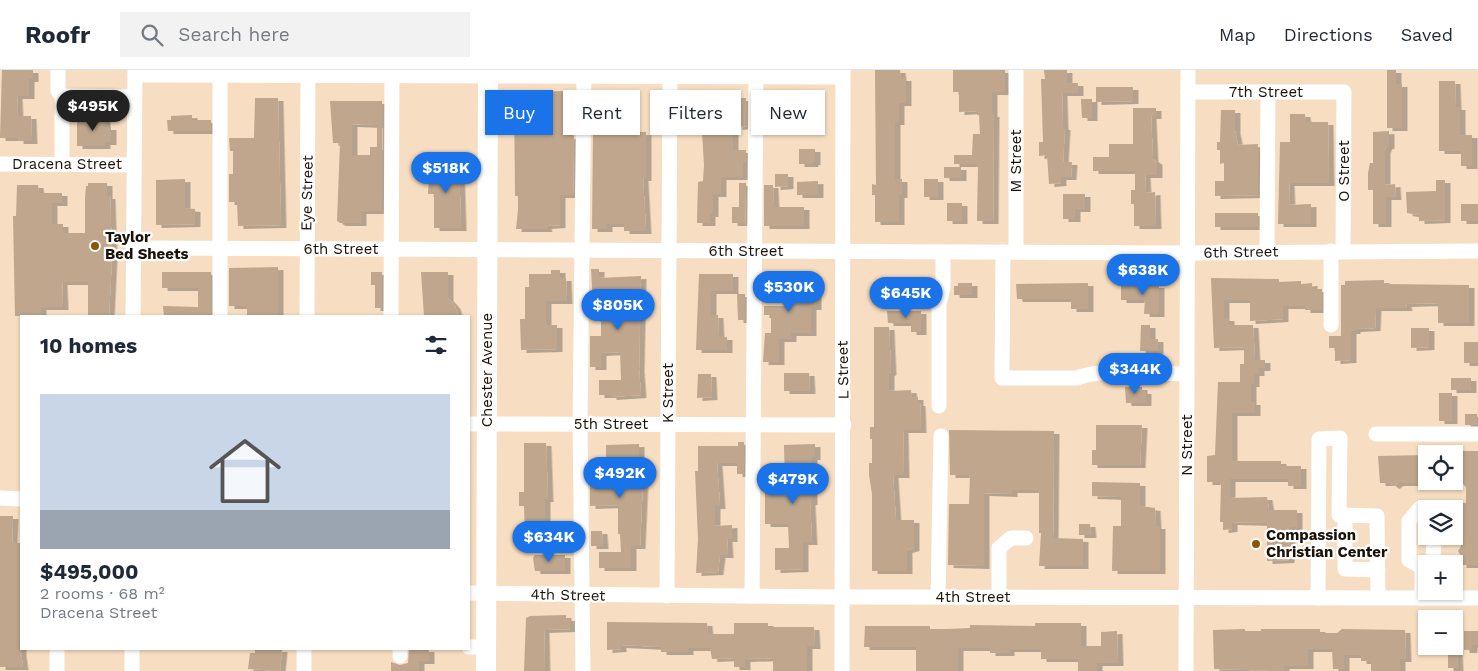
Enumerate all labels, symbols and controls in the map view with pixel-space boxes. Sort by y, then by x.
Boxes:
search box [120,12,470,57]
text: Roofr [25,21,90,49]
icon: search [138,21,166,49]
text: Search here [178,23,290,46]
text: Map [1219,24,1256,45]
text: Directions [1284,24,1373,45]
text: Saved [1401,24,1453,45]
street label: 7th Street [1229,83,1304,101]
pin: $495K [58,90,128,132]
chip: Buy [485,90,553,135]
chip: Rent [563,90,640,135]
chip: Filters [650,90,741,135]
chip: New [751,90,825,135]
text: $495K [68,96,118,115]
street label: M Street [1007,129,1025,193]
street label: O Street [1335,140,1353,202]
pin: $518K [411,152,481,194]
street label: Eye Street [297,154,317,231]
street label: Dracena Street [12,155,123,173]
text: $518K [422,158,470,177]
place label: Taylor Bed Sheets [105,228,188,263]
marker: Taylor Bed Sheets [89,240,101,252]
street label: 6th Street [304,240,379,258]
street label: 6th Street [709,242,784,260]
street label: 6th Street [1203,242,1279,262]
pin: $638K [1108,254,1178,296]
text: $638K [1118,260,1168,279]
pin: $530K [754,270,824,313]
pin: $645K [871,276,941,319]
text: $530K [764,277,814,296]
text: $645K [881,283,931,302]
pin: $805K [583,288,653,331]
text: $805K [593,295,643,314]
street label: Chester Avenue [478,313,496,427]
icon: filters [422,331,450,359]
text: 10 homes [40,333,137,358]
street label: L Street [833,340,853,400]
pin: $344K [1100,352,1170,395]
text: $344K [1109,359,1161,378]
street label: K Street [659,362,677,423]
street label: N Street [1178,414,1196,476]
street label: 5th Street [574,415,649,433]
icon: home [200,426,290,516]
map controls [1418,445,1463,655]
button: locate [1418,445,1463,490]
pin: $492K [585,456,655,499]
pin: $479K [758,462,828,505]
text: $492K [594,463,646,482]
text: $479K [768,469,818,488]
button: layers [1418,500,1463,545]
pin: $634K [514,520,584,563]
place label: Compassion Christian Center [1266,526,1388,561]
text: $634K [523,527,575,546]
marker: Compassion Christian Center [1250,538,1262,550]
button: + [1418,555,1463,600]
text: $495,000 [40,559,139,584]
text: 2 rooms · 68 m² [40,584,165,603]
street label: 4th Street [530,585,606,605]
street label: 4th Street [935,588,1011,606]
text: Dracena Street [40,603,157,622]
button: − [1418,610,1463,655]

